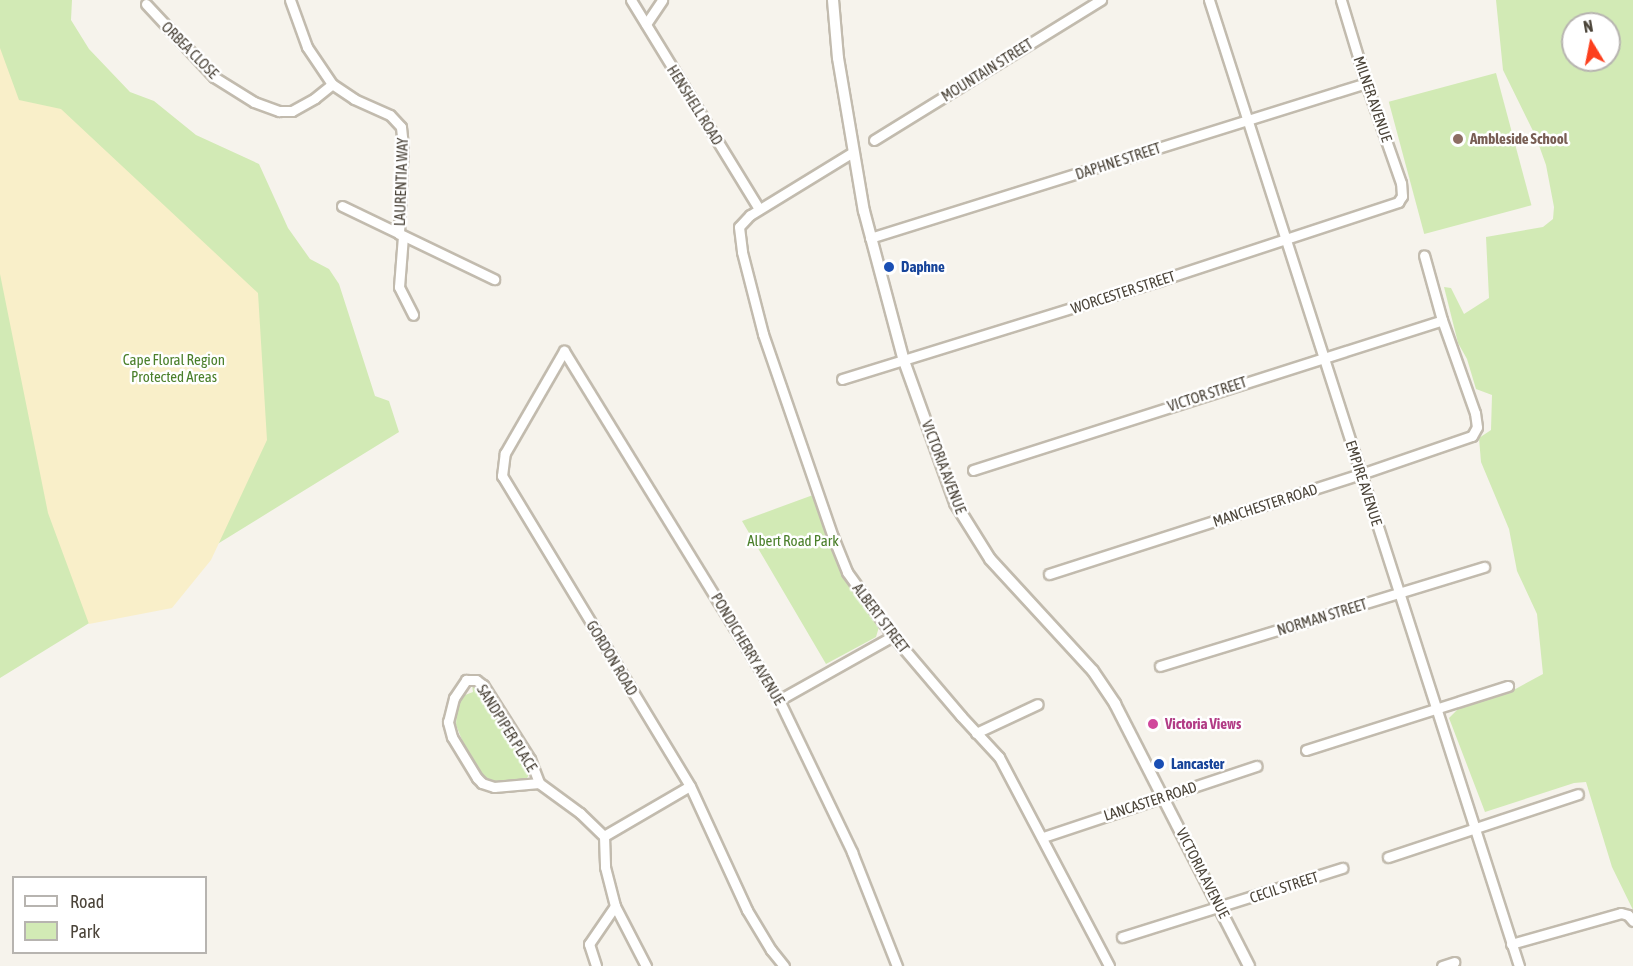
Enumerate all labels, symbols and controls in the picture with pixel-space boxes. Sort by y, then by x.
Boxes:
north arrow [1561,12,1621,72]
text: N [1582,17,1594,36]
street label: ORBEA CLOSE [158,18,222,82]
street label: MOUNTAIN STREET [938,35,1036,105]
street label: MILNER AVENUE [1350,54,1396,144]
street label: HENSHELL ROAD [663,62,727,148]
place label: Ambleside School [1470,130,1568,148]
marker: Ambleside School [1451,132,1465,146]
street label: LAURENTIA WAY [390,138,412,226]
street label: DAPHNE STREET [1073,139,1163,183]
place label: Daphne [901,258,945,276]
marker: Daphne [882,260,896,274]
street label: WORCESTER STREET [1069,267,1177,317]
park label: Cape Floral Region Protected Areas [123,350,225,385]
street label: VICTOR STREET [1165,373,1249,415]
street label: VICTORIA AVENUE [918,418,970,516]
street label: EMPIRE AVENUE [1342,438,1386,528]
street label: MANCHESTER ROAD [1210,480,1320,530]
park label: Albert Road Park [747,532,839,550]
street label: ALBERT STREET [849,580,913,656]
street label: PONDICHERRY AVENUE [707,590,789,708]
street label: NORMAN STREET [1275,595,1369,639]
street label: GORDON ROAD [583,617,641,699]
street label: SANDPIPER PLACE [473,681,541,775]
place label: Victoria Views [1165,715,1241,733]
marker: Victoria Views [1146,717,1160,731]
place label: Lancaster [1171,755,1224,773]
marker: Lancaster [1152,757,1166,771]
street label: LANCASTER ROAD [1101,777,1199,825]
street label: VICTORIA AVENUE [1173,825,1233,921]
street label: CECIL STREET [1247,867,1321,907]
legend [12,876,207,954]
text: Road [70,891,104,912]
text: Park [70,921,100,942]

